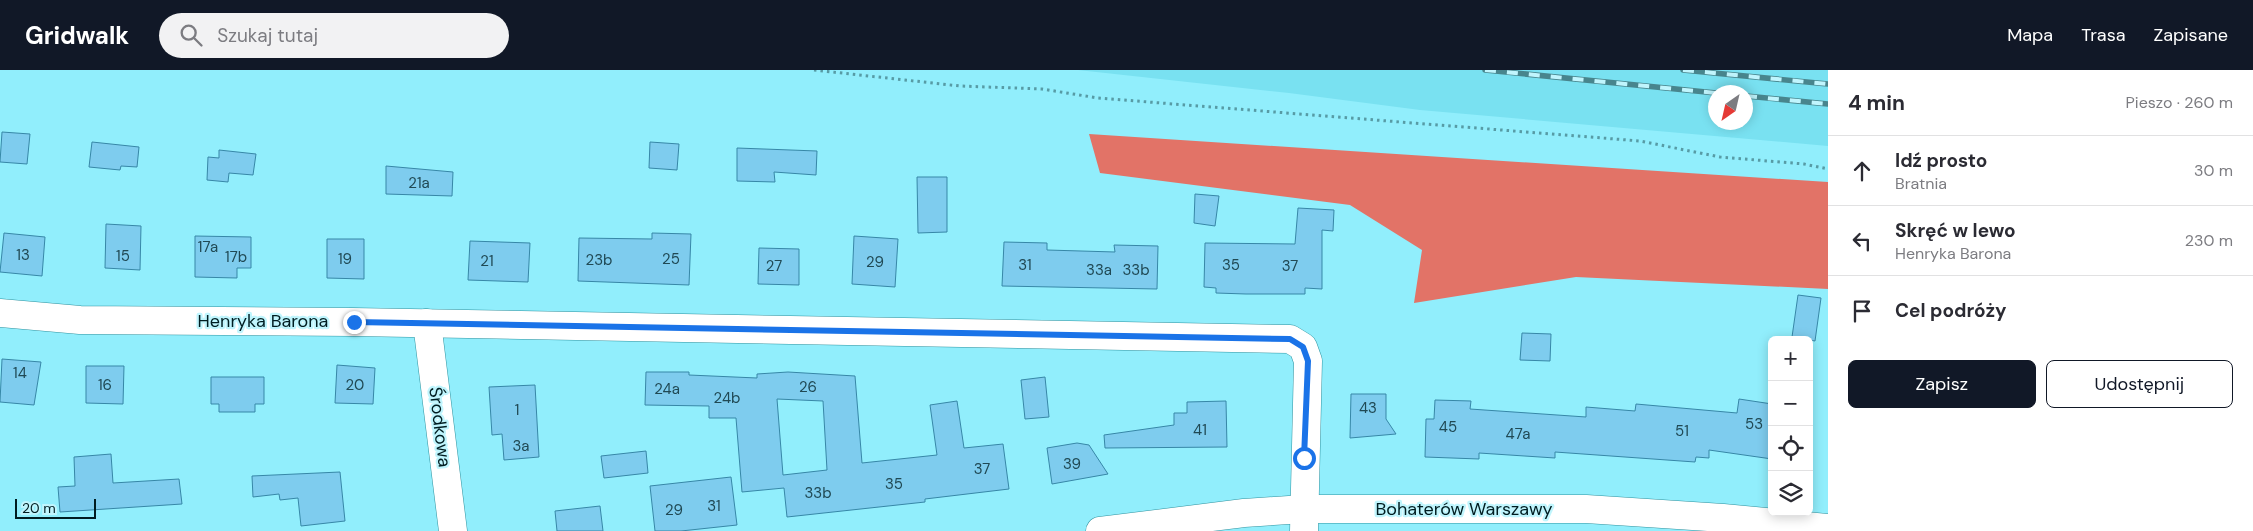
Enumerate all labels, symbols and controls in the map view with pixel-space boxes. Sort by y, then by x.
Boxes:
search box [159,13,509,58]
text: Gridwalk [25,20,129,51]
icon: search [177,21,205,49]
text: Szukaj tutaj [217,23,318,48]
text: Mapa [2007,23,2053,47]
text: Trasa [2081,23,2125,47]
text: Zapisane [2153,23,2228,47]
north arrow [1708,85,1753,130]
text: 4 min [1848,89,1905,117]
text: Pieszo · 260 m [2126,92,2233,113]
text: Idź prosto [1895,148,1987,173]
icon: ahead [1848,157,1876,185]
text: 30 m [2194,160,2233,181]
house number: 21a [408,173,430,193]
text: Bratnia [1895,173,1947,194]
text: Skręć w lewo [1895,218,2016,243]
icon: left [1848,227,1876,255]
text: 230 m [2185,230,2233,251]
house number: 17a [198,237,218,257]
text: Henryka Barona [1895,243,2011,264]
house number: 13 [16,245,30,265]
house number: 15 [116,246,130,266]
house number: 17b [225,247,247,267]
house number: 19 [338,249,352,269]
house number: 25 [662,249,680,269]
house number: 23b [586,250,612,270]
house number: 21 [480,251,494,271]
house number: 29 [866,252,884,272]
house number: 31 [1018,255,1032,275]
house number: 35 [1222,255,1240,275]
house number: 27 [766,256,782,276]
house number: 37 [1282,256,1298,276]
house number: 33a [1086,260,1112,280]
house number: 33b [1122,260,1150,280]
icon: arrive [1848,297,1876,325]
text: Cel podróży [1895,298,2006,323]
street label: Henryka Barona [198,309,328,333]
route end [343,311,366,334]
map controls [1768,336,1813,516]
button: + [1768,336,1813,381]
button: Zapisz [1848,360,2036,408]
button: Udostępnij [2046,360,2233,408]
house number: 14 [13,363,27,383]
house number: 16 [98,375,112,395]
house number: 20 [346,375,364,395]
house number: 26 [799,377,817,397]
house number: 24a [654,379,680,399]
button: − [1768,381,1813,426]
street label: Środkowa [423,385,457,469]
house number: 24b [714,388,740,408]
house number: 43 [1359,398,1377,418]
house number: 1 [515,400,519,420]
house number: 53 [1745,414,1763,434]
house number: 45 [1439,417,1457,437]
house number: 41 [1193,420,1207,440]
house number: 51 [1675,421,1689,441]
house number: 47a [1506,424,1530,444]
button: locate [1768,426,1813,471]
house number: 3a [512,436,530,456]
route start [1293,447,1316,470]
house number: 39 [1063,454,1081,474]
house number: 37 [974,459,990,479]
button: layers [1768,471,1813,516]
house number: 35 [885,474,903,494]
house number: 33b [804,483,832,503]
scale bar [15,496,96,519]
house number: 31 [707,496,721,516]
street label: Bohaterów Warszawy [1375,497,1553,521]
text: 20 m [22,499,56,517]
house number: 29 [665,500,683,520]

